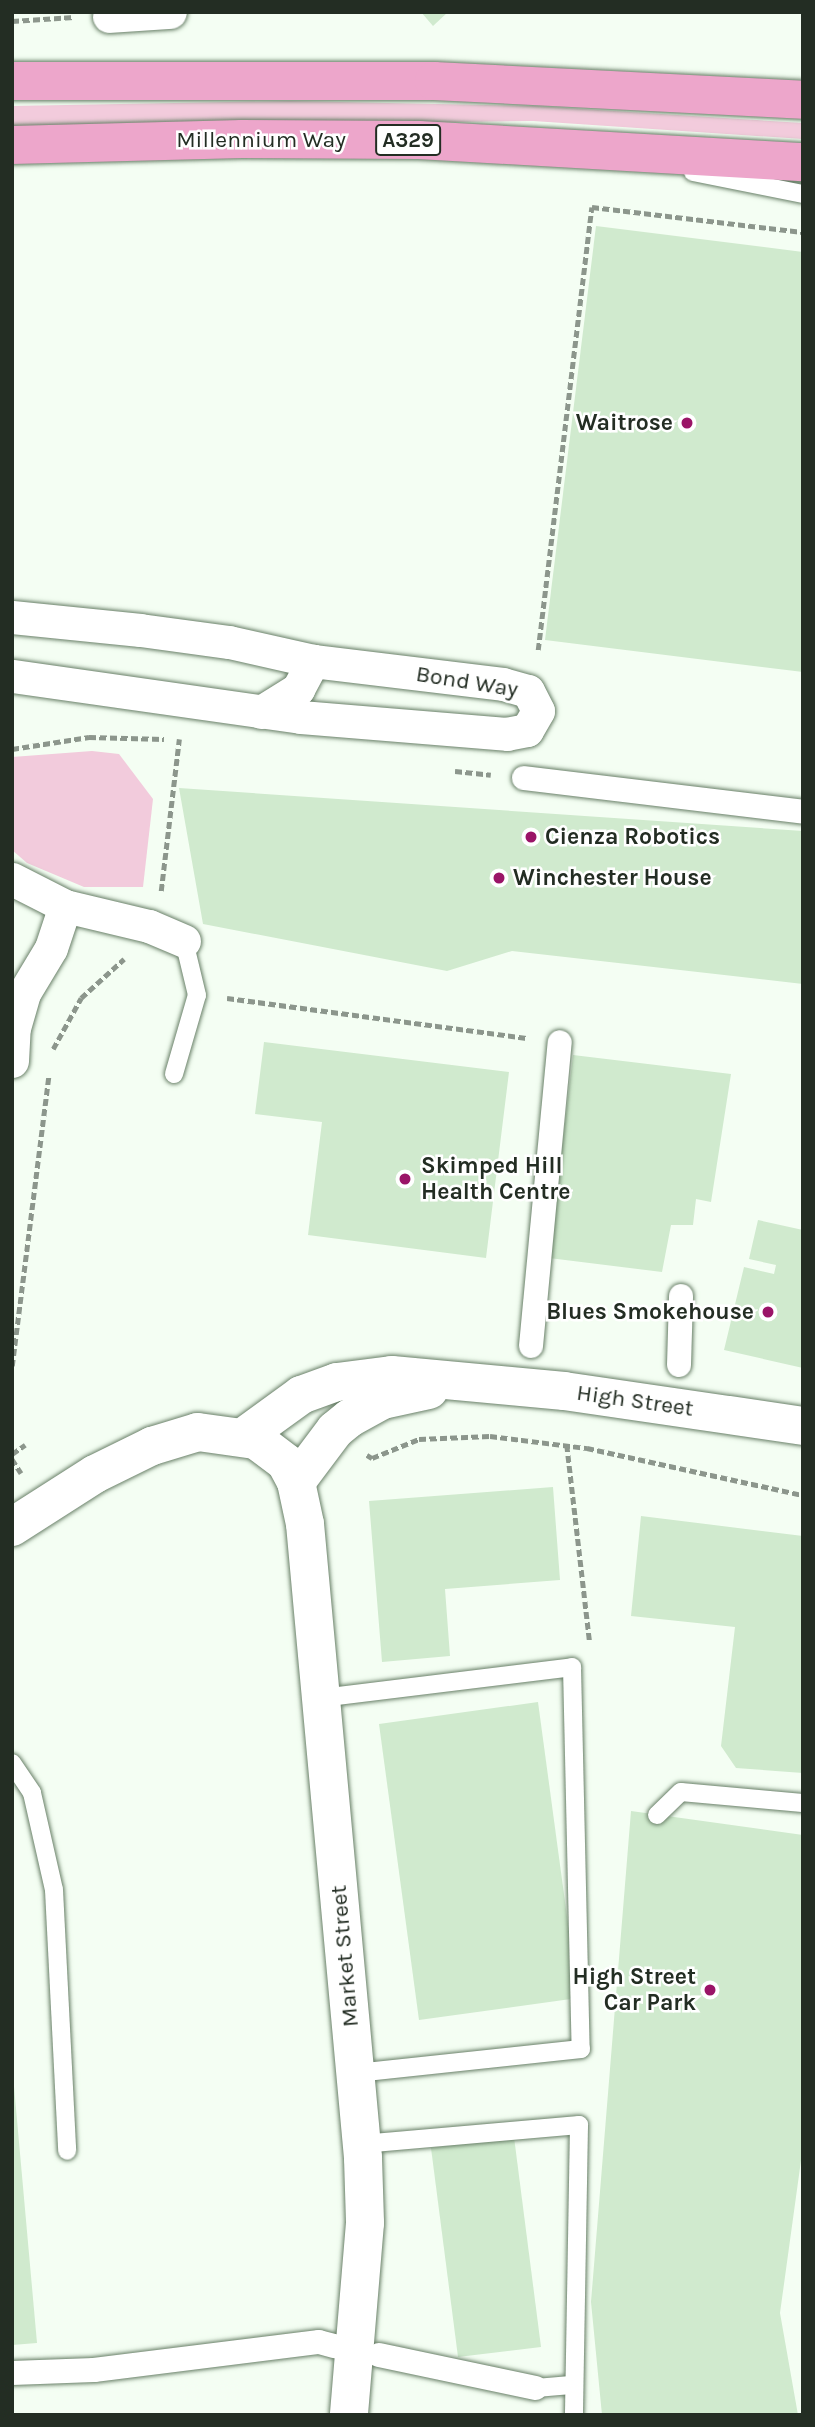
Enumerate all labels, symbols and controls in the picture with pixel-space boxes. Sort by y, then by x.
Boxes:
road number: A329 [375,122,441,158]
street label: Millennium Way [176,126,346,154]
place label: Waitrose [576,409,673,437]
marker: Waitrose [679,415,695,431]
street label: Bond Way [414,660,520,704]
place label: Cienza Robotics [545,823,720,851]
marker: Cienza Robotics [523,829,539,845]
place label: Winchester House [513,864,712,892]
marker: Winchester House [491,870,507,886]
place label: Skimped Hill Health Centre [421,1152,570,1206]
marker: Skimped Hill Health Centre [395,1169,415,1189]
place label: Blues Smokehouse [546,1298,754,1326]
marker: Blues Smokehouse [760,1304,776,1320]
street label: High Street [575,1379,695,1423]
street label: Market Street [325,1884,365,2028]
place label: High Street Car Park [572,1963,696,2017]
marker: High Street Car Park [702,1982,718,1998]

